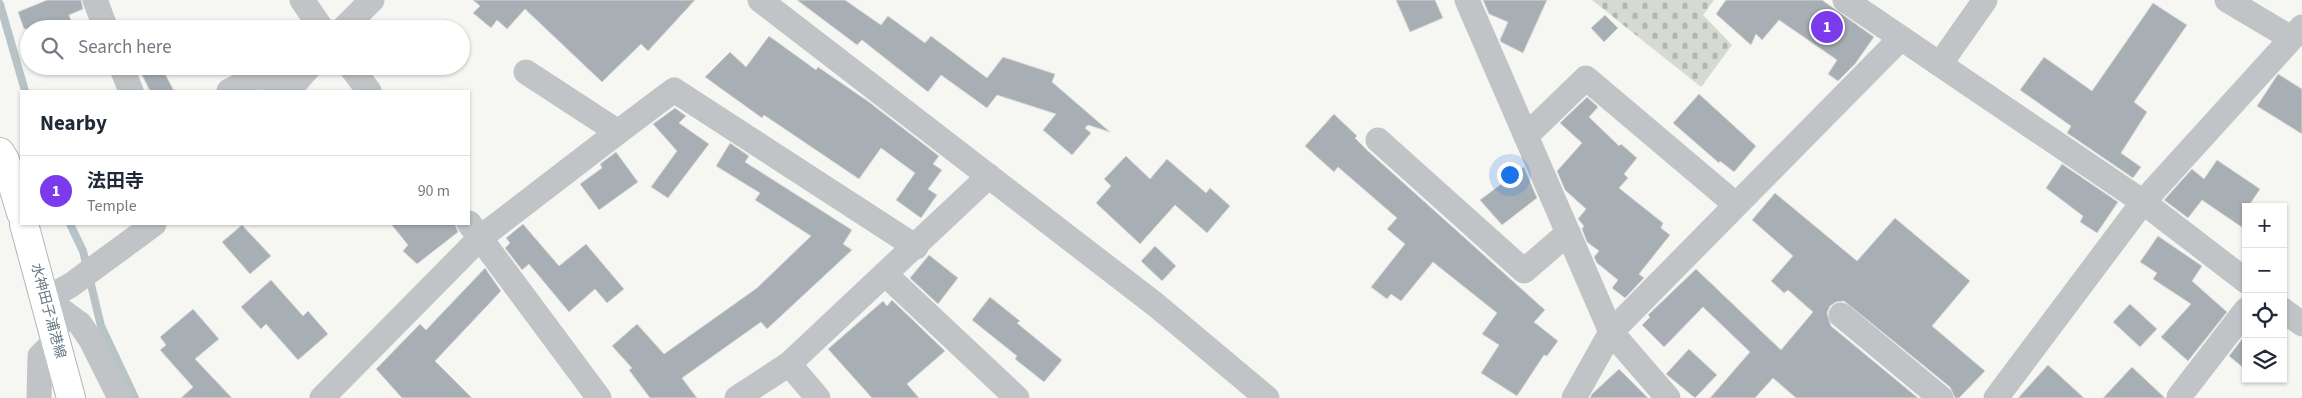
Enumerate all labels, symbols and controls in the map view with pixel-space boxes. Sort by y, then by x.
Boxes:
pin: 1 [1811,8,1843,46]
search box [20,20,470,75]
icon: search [38,34,66,62]
text: Search here [78,34,172,61]
text: Nearby [40,108,107,138]
your location [1497,162,1523,188]
text: 法田寺 [87,168,144,195]
text: 1 [52,180,60,202]
text: 90 m [418,180,450,202]
text: Temple [87,195,137,217]
map controls [2242,203,2287,383]
button: + [2242,203,2287,248]
button: − [2242,248,2287,293]
street label: 水神田子浦港線 [26,261,70,361]
button: locate [2242,293,2287,338]
button: layers [2242,338,2287,383]

